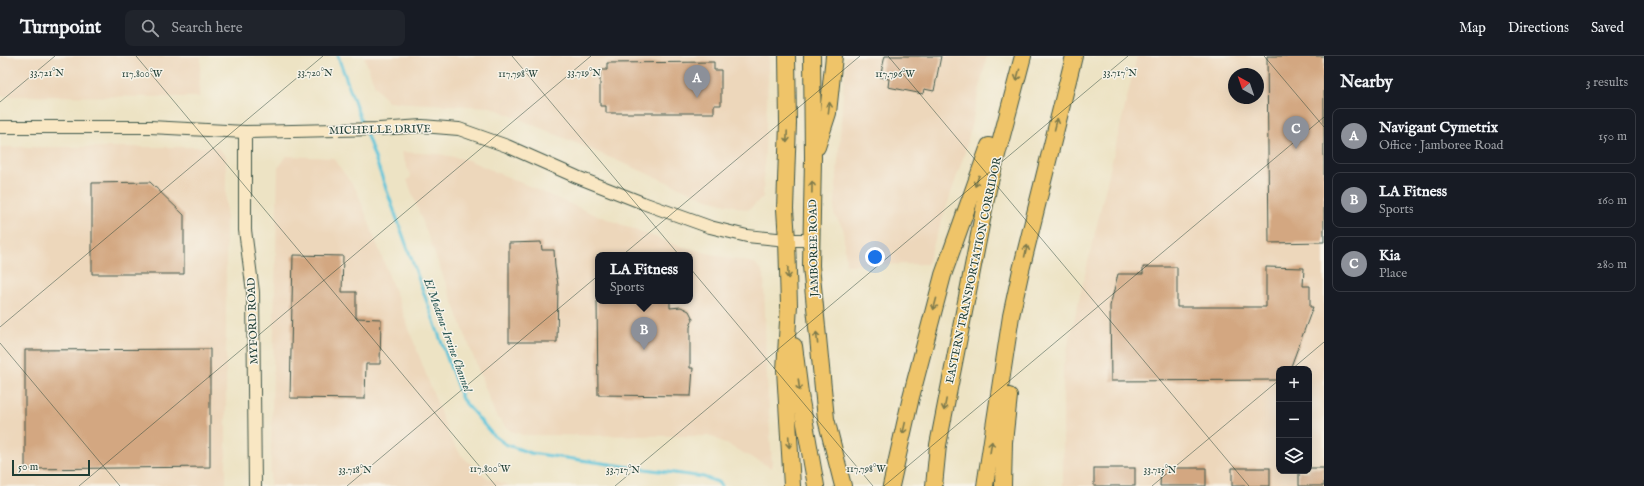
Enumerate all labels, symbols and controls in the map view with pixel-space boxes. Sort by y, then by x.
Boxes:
search box [125,10,405,46]
text: Turnpoint [20,16,101,40]
icon: search [139,17,161,39]
text: Search here [171,18,243,37]
text: Map [1459,19,1486,37]
text: Directions [1508,19,1569,37]
text: Saved [1591,19,1624,37]
pin: A [684,65,710,98]
text: 33.721°N [30,67,64,80]
text: 33.720°N [297,67,333,80]
text: 33.719°N [567,67,601,80]
text: 33.717°N [1103,67,1137,80]
text: 117.800°W [122,68,163,81]
text: 117.798°W [498,68,538,81]
text: 117.796°W [875,68,915,81]
one-way arrow [1014,68,1021,81]
north arrow [1228,68,1264,104]
text: Nearby [1340,72,1393,93]
text: 3 results [1586,74,1628,91]
one-way arrow [825,102,832,115]
pin: C [1283,116,1309,149]
one-way arrow [1053,118,1061,131]
text: Navigant Cymetrix [1379,118,1498,137]
street label: MICHELLE DRIVE [329,122,432,138]
text: A [1350,128,1358,145]
text: 150 m [1598,128,1627,145]
one-way arrow [783,130,791,143]
text: Office · Jamboree Road [1379,137,1503,154]
street label: EASTERN TRANSPORTATION CORRIDOR [943,155,1005,385]
one-way arrow [972,175,980,187]
one-way arrow [808,181,816,194]
text: LA Fitness [1379,182,1447,201]
text: B [1350,192,1358,209]
text: 160 m [1597,192,1627,209]
street label: JAMBOREE ROAD [806,199,822,299]
text: Sports [1379,201,1414,218]
one-way arrow [1022,244,1030,257]
text: Kia [1379,246,1400,265]
your location [865,247,885,267]
popup [595,252,693,304]
text: C [1349,256,1359,273]
text: 280 m [1597,256,1627,273]
text: LA Fitness [610,260,678,279]
text: Place [1379,265,1407,282]
one-way arrow [784,266,792,279]
water label: El Modena-Irvine Channel [420,275,475,395]
street label: MYFORD ROAD [244,277,262,365]
text: Sports [610,279,644,296]
one-way arrow [931,298,939,311]
pin: B [631,317,657,350]
one-way arrow [814,332,821,345]
map controls [1276,366,1312,474]
button: + [1276,366,1312,402]
one-way arrow [795,378,803,391]
one-way arrow [941,398,949,411]
button: − [1276,402,1312,438]
one-way arrow [900,421,908,434]
one-way arrow [785,435,792,448]
button: layers [1276,438,1312,474]
one-way arrow [987,441,995,454]
scale bar [12,458,90,477]
text: 50 m [18,460,38,474]
text: 117.800°W [470,463,511,476]
text: 117.798°W [846,463,886,476]
text: 33.718°N [338,464,372,477]
text: 33.717°N [606,464,640,477]
text: 33.715°N [1144,464,1177,477]

